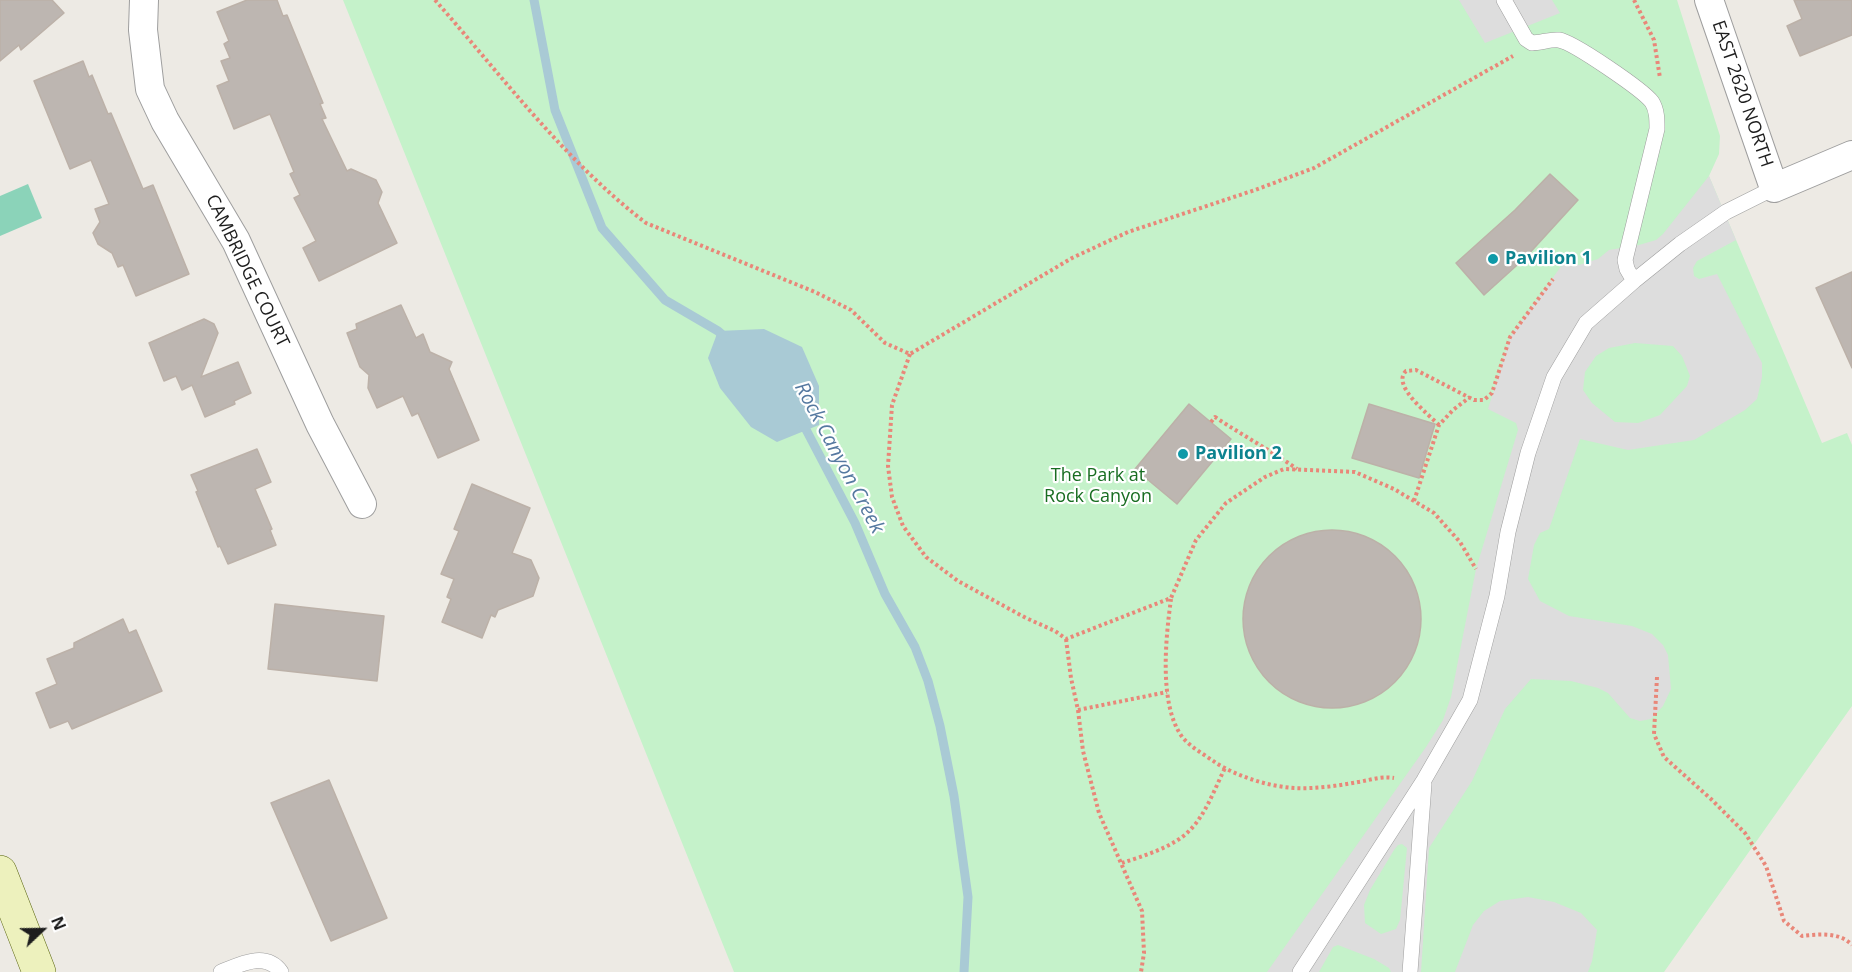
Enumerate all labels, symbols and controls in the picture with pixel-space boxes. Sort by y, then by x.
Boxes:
street label: EAST 2620 NORTH [1707,18,1777,170]
street label: CAMBRIDGE COURT [201,191,293,351]
place label: Pavilion 1 [1505,248,1592,270]
marker: Pavilion 1 [1486,252,1500,266]
water label: Rock Canyon Creek [789,378,889,538]
place label: Pavilion 2 [1195,443,1282,465]
marker: Pavilion 2 [1176,447,1190,461]
park label: The Park at Rock Canyon [1044,465,1152,508]
north arrow [12,900,72,960]
text: N [46,913,71,933]

